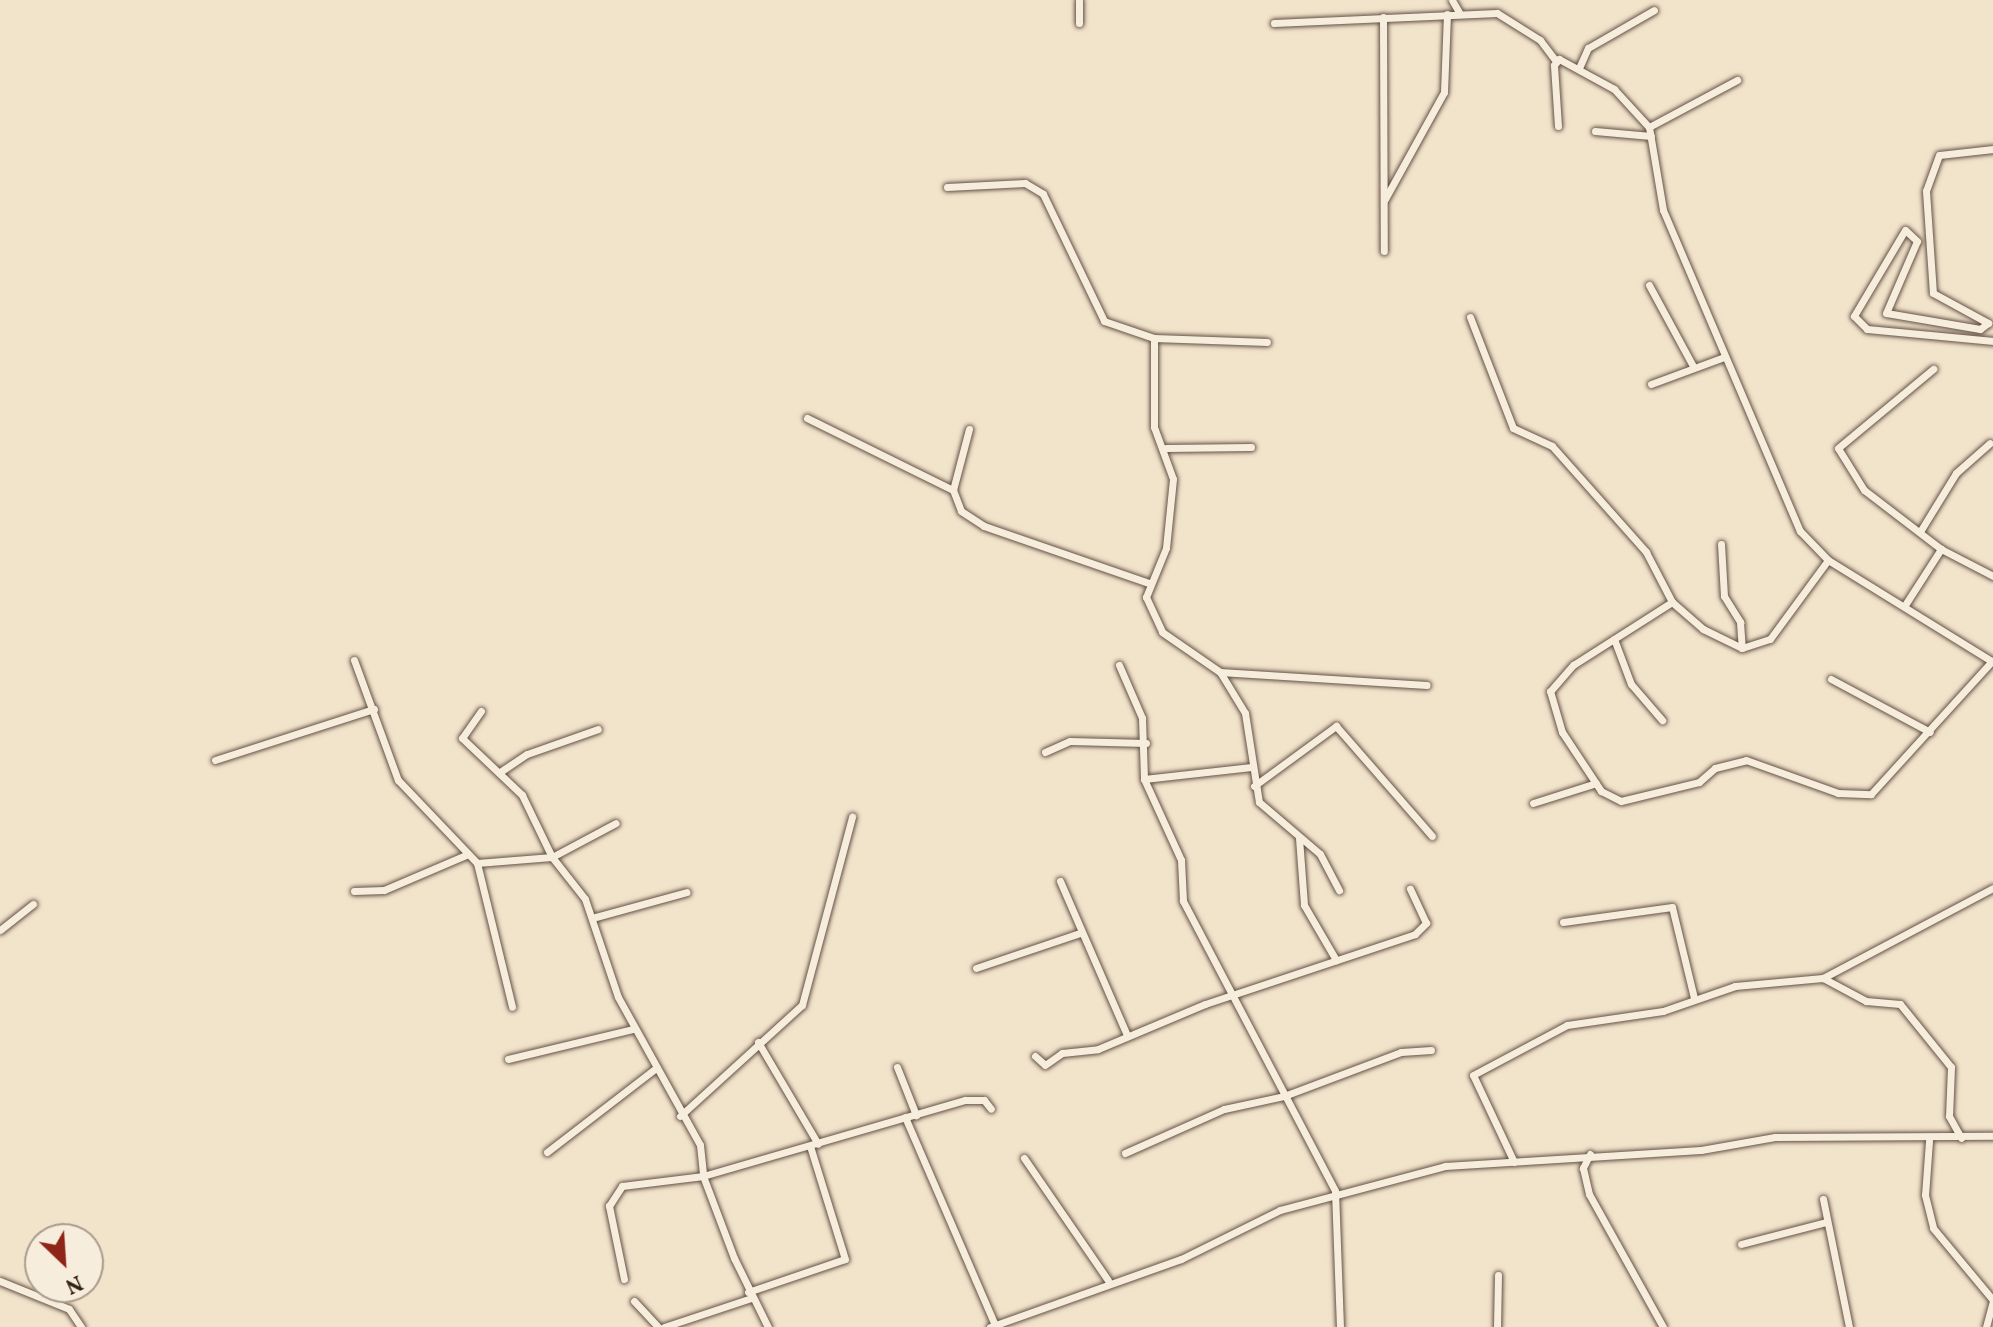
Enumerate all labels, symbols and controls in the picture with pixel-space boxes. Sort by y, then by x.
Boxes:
north arrow [24,1223,104,1303]
text: N [60,1266,87,1301]

